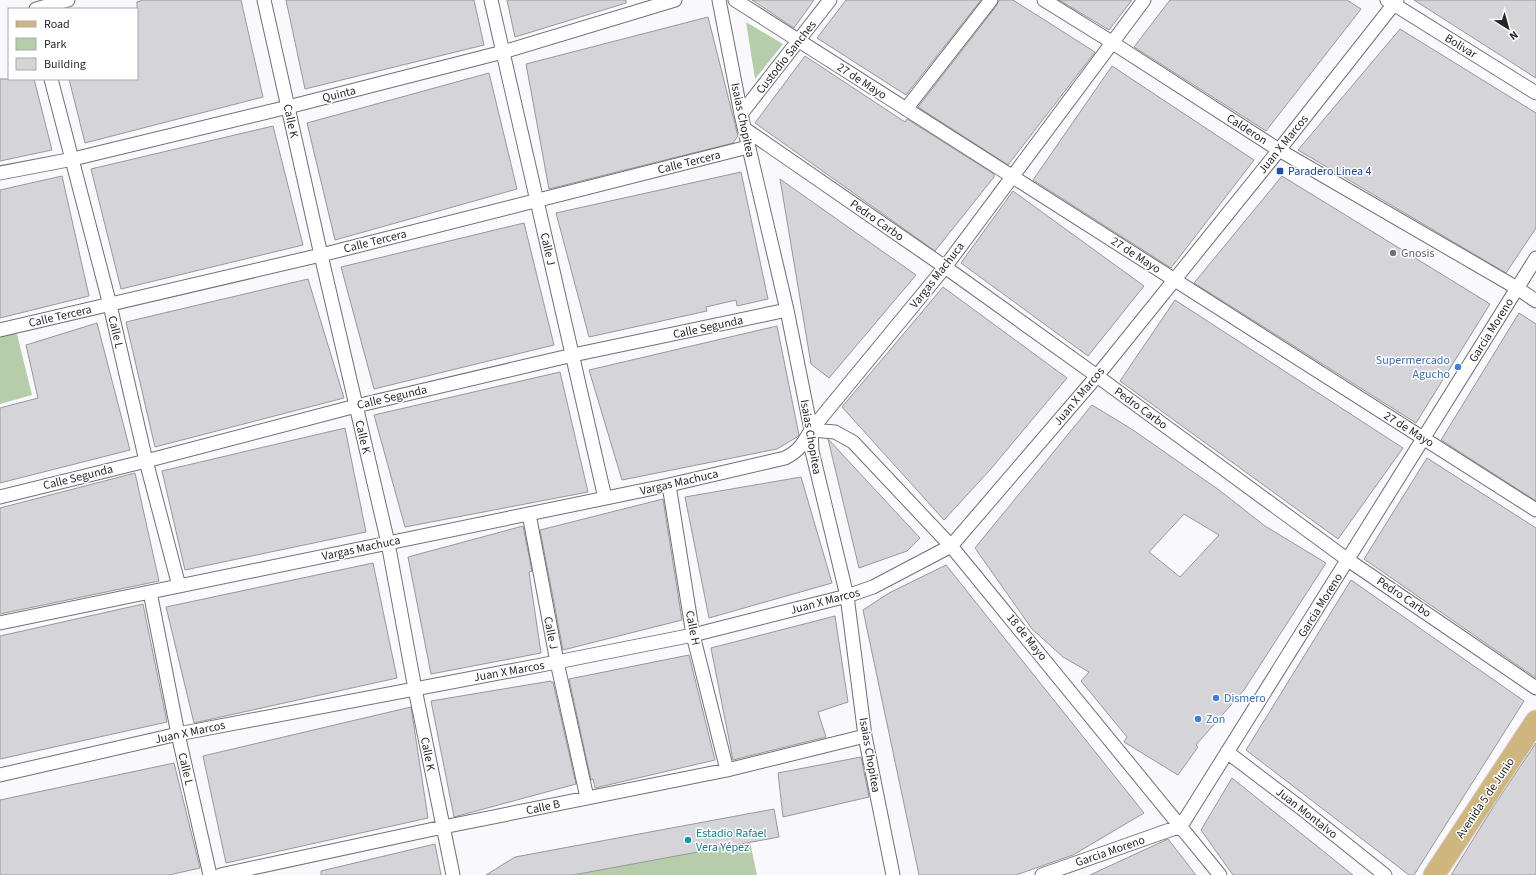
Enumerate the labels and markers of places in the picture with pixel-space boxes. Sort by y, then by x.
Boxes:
place label: Paradero Linea 4 [1288,163,1371,180]
marker: Paradero Linea 4 [1275,166,1285,176]
place label: Gnosis [1401,245,1434,262]
marker: Gnosis [1388,248,1398,258]
place label: Supermercado Agucho [1376,352,1450,383]
marker: Supermercado Agucho [1453,362,1463,372]
place label: Dismero [1224,690,1266,707]
marker: Dismero [1211,693,1221,703]
place label: Zon [1206,711,1225,728]
marker: Zon [1193,714,1203,724]
place label: Estadio Rafael Vera Yépez [696,825,767,856]
marker: Estadio Rafael Vera Yépez [683,835,693,845]

